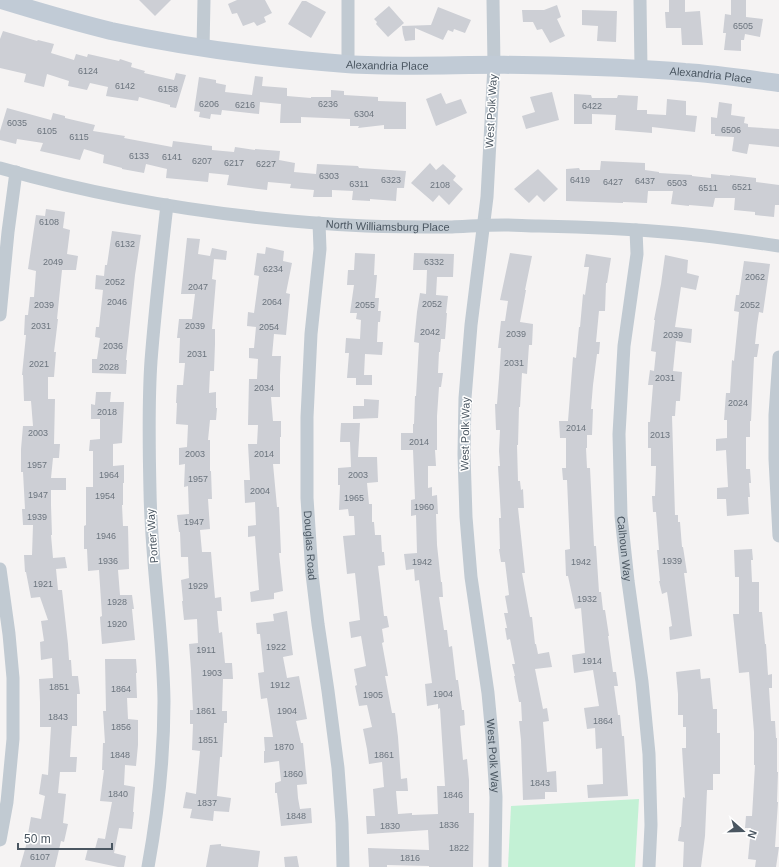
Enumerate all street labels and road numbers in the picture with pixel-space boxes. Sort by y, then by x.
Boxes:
street label: Alexandria Place [346,58,429,72]
street label: Alexandria Place [669,65,753,85]
street label: West Polk Way [483,73,499,148]
street label: North Williamsburg Place [325,218,450,233]
street label: West Polk Way [458,396,472,471]
street label: Porter Way [144,508,160,564]
street label: Douglas Road [302,510,319,581]
street label: Calhoun Way [615,515,634,583]
street label: West Polk Way [484,718,502,794]

